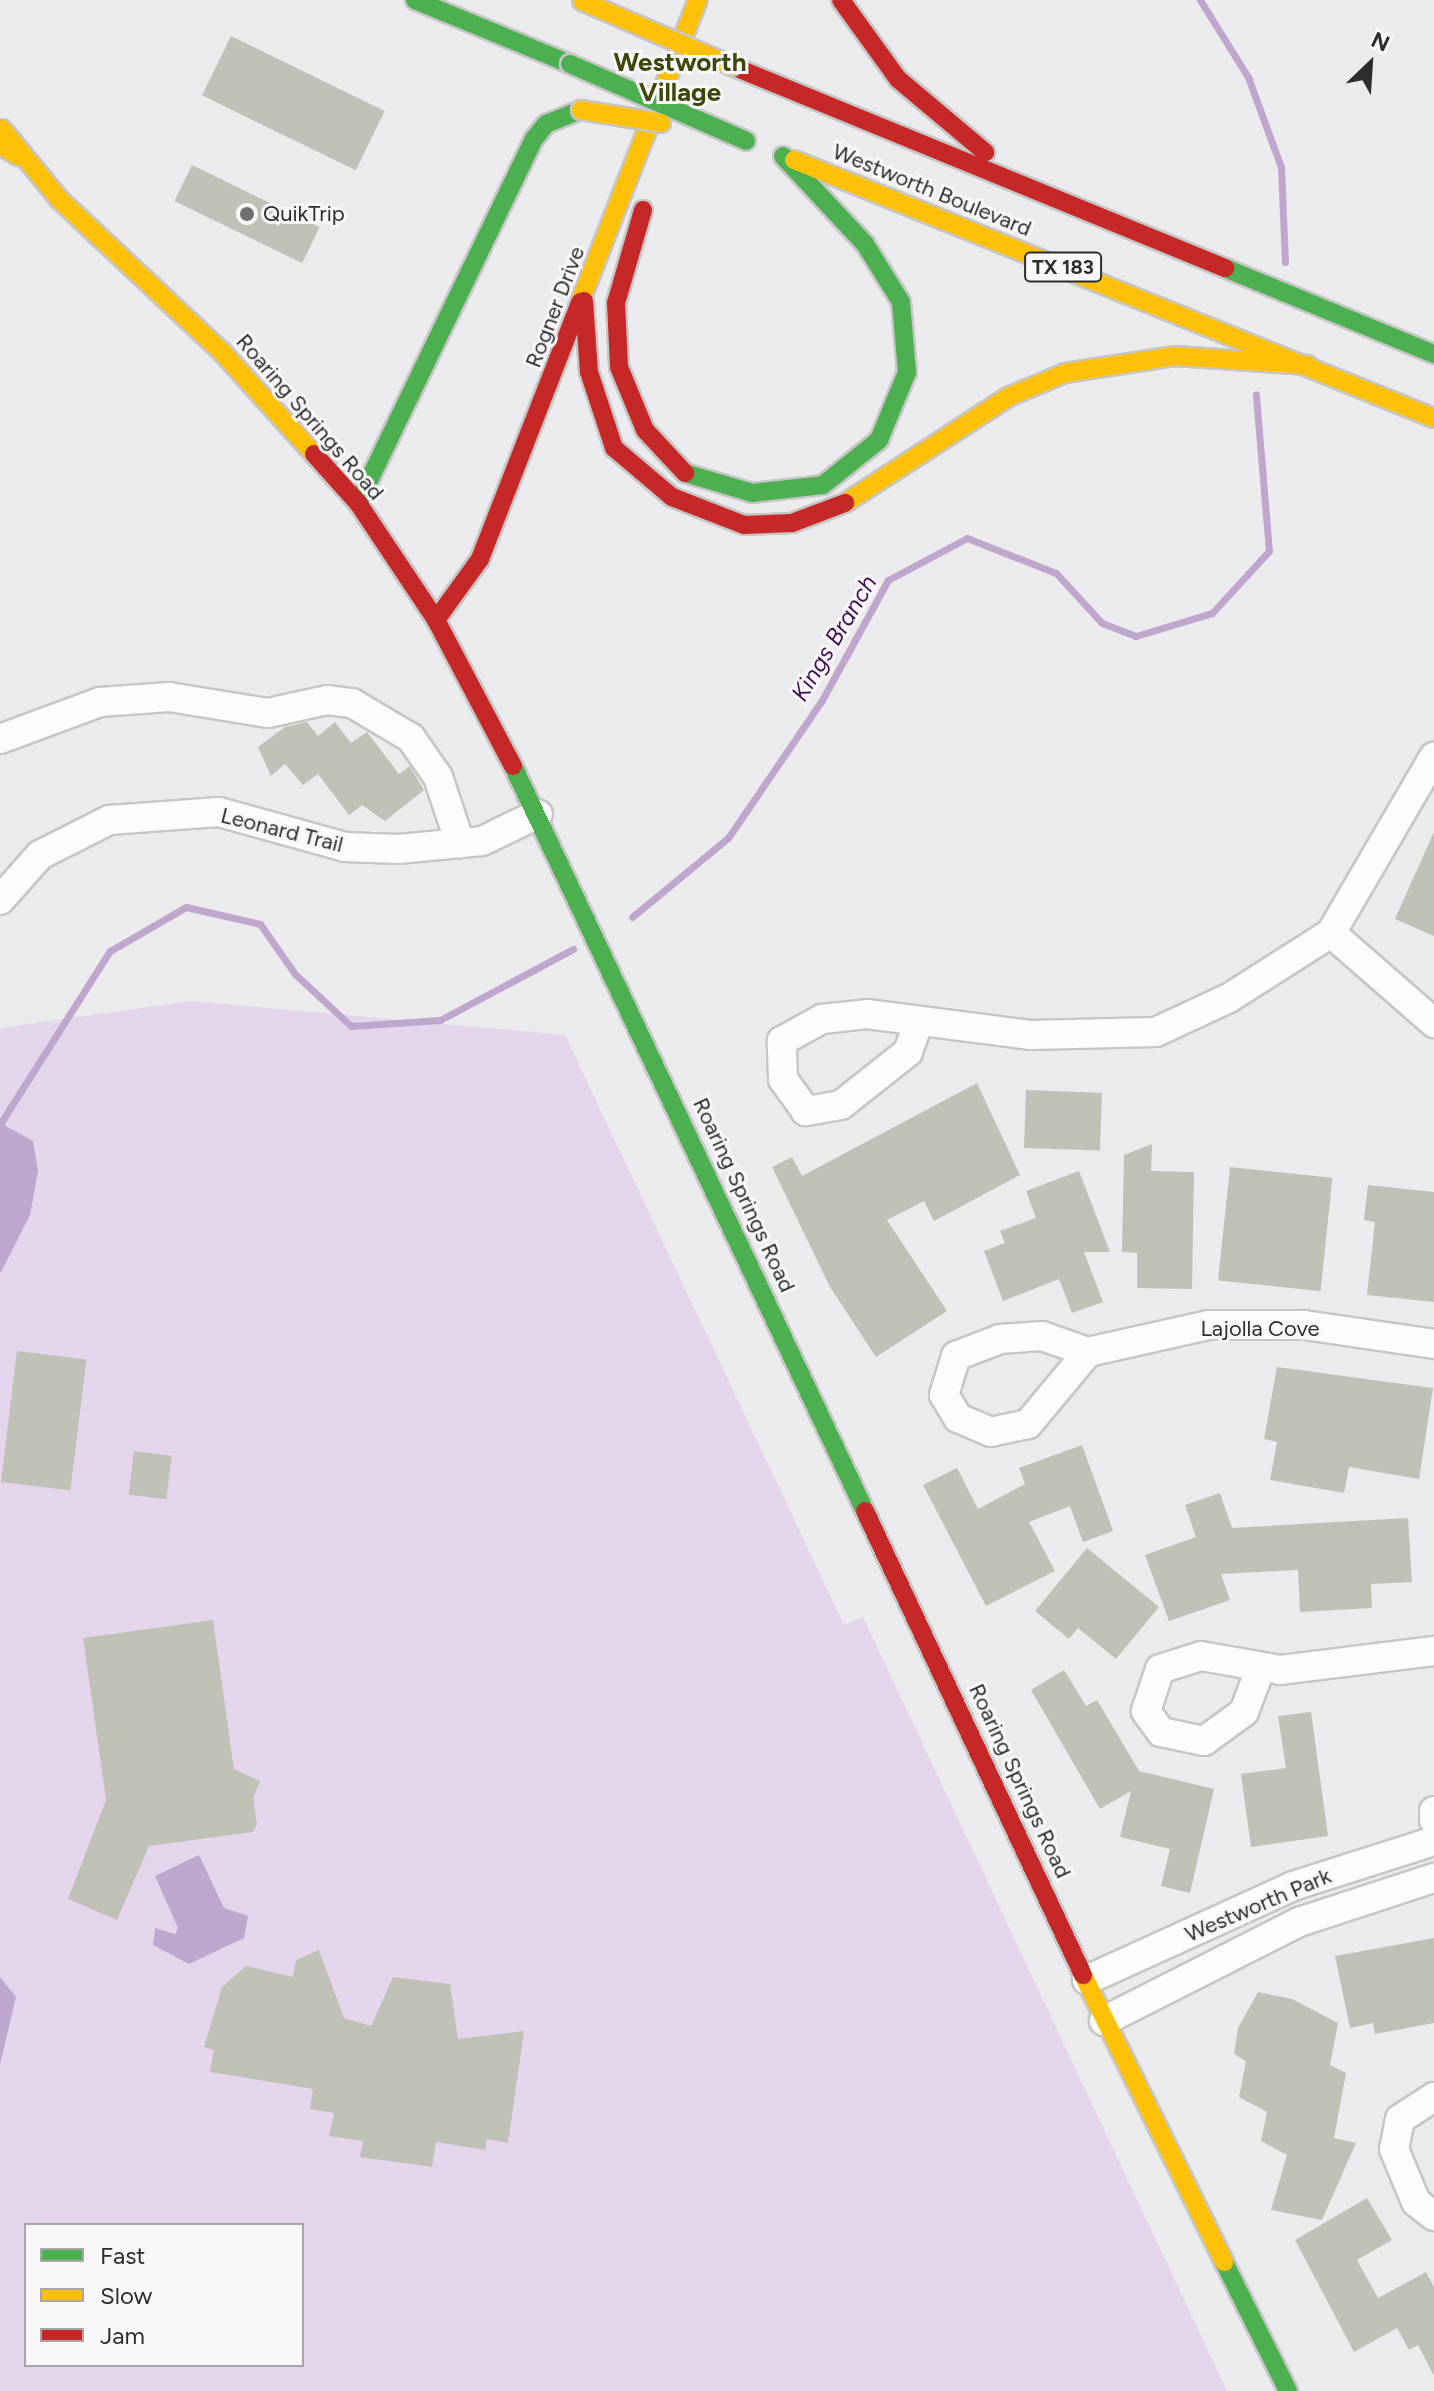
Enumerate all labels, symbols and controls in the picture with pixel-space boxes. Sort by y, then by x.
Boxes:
north arrow [1330,24,1410,104]
text: N [1367,26,1394,58]
district label: Westworth Village [613,47,747,108]
street label: Westworth Boulevard [829,138,1035,242]
place label: QuikTrip [263,201,345,227]
marker: QuikTrip [238,205,256,223]
street label: Rogner Drive [520,243,590,371]
road number: TX 183 [1023,251,1103,283]
street label: Roaring Springs Road [231,329,389,505]
water label: Kings Branch [785,570,883,706]
street label: Leonard Trail [218,802,346,858]
street label: Roaring Springs Road [687,1094,801,1296]
street label: Lajolla Cove [1200,1316,1320,1342]
street label: Roaring Springs Road [963,1680,1077,1882]
street label: Westworth Park [1181,1862,1335,1948]
legend [24,2223,304,2367]
text: Fast [100,2241,145,2270]
text: Slow [100,2281,152,2310]
text: Jam [100,2321,145,2350]

